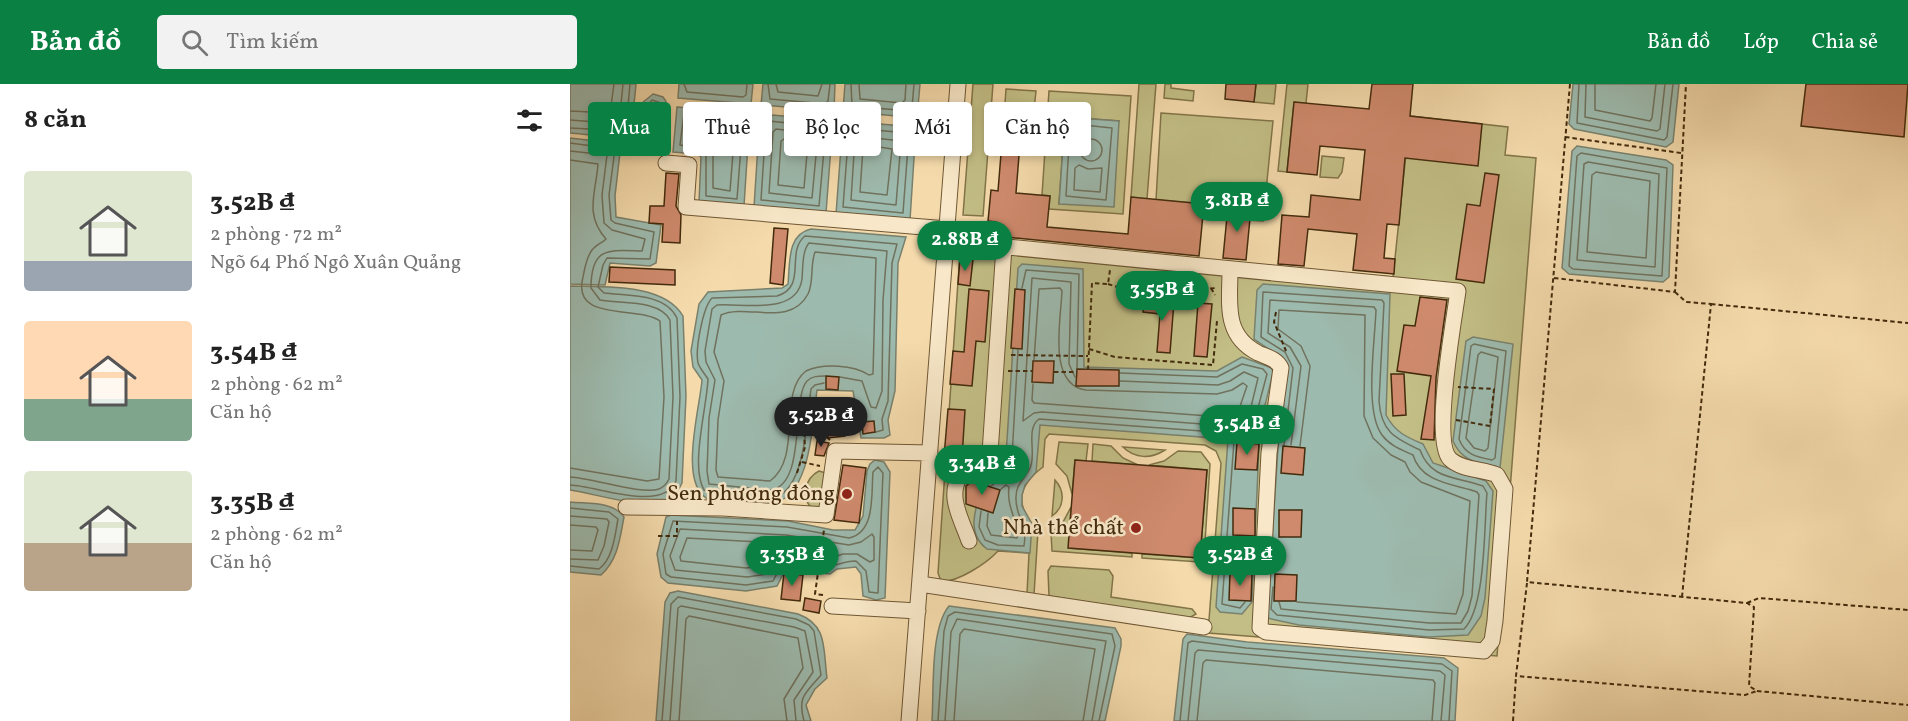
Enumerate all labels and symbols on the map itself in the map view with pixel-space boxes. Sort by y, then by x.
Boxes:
pin: 3.81B ₫ [1182,182,1292,233]
pin: 2.88B ₫ [910,221,1020,272]
pin: 3.55B ₫ [1107,271,1217,322]
pin: 3.52B ₫ [766,397,876,448]
pin: 3.54B ₫ [1192,405,1302,456]
pin: 3.34B ₫ [927,445,1037,496]
place label: Sen phương đông [667,479,835,510]
marker: Sen phương đông [840,487,854,501]
place label: Nhà thể chất [1003,513,1124,544]
marker: Nhà thể chất [1129,521,1143,535]
pin: 3.35B ₫ [737,536,847,587]
pin: 3.52B ₫ [1185,536,1295,587]

